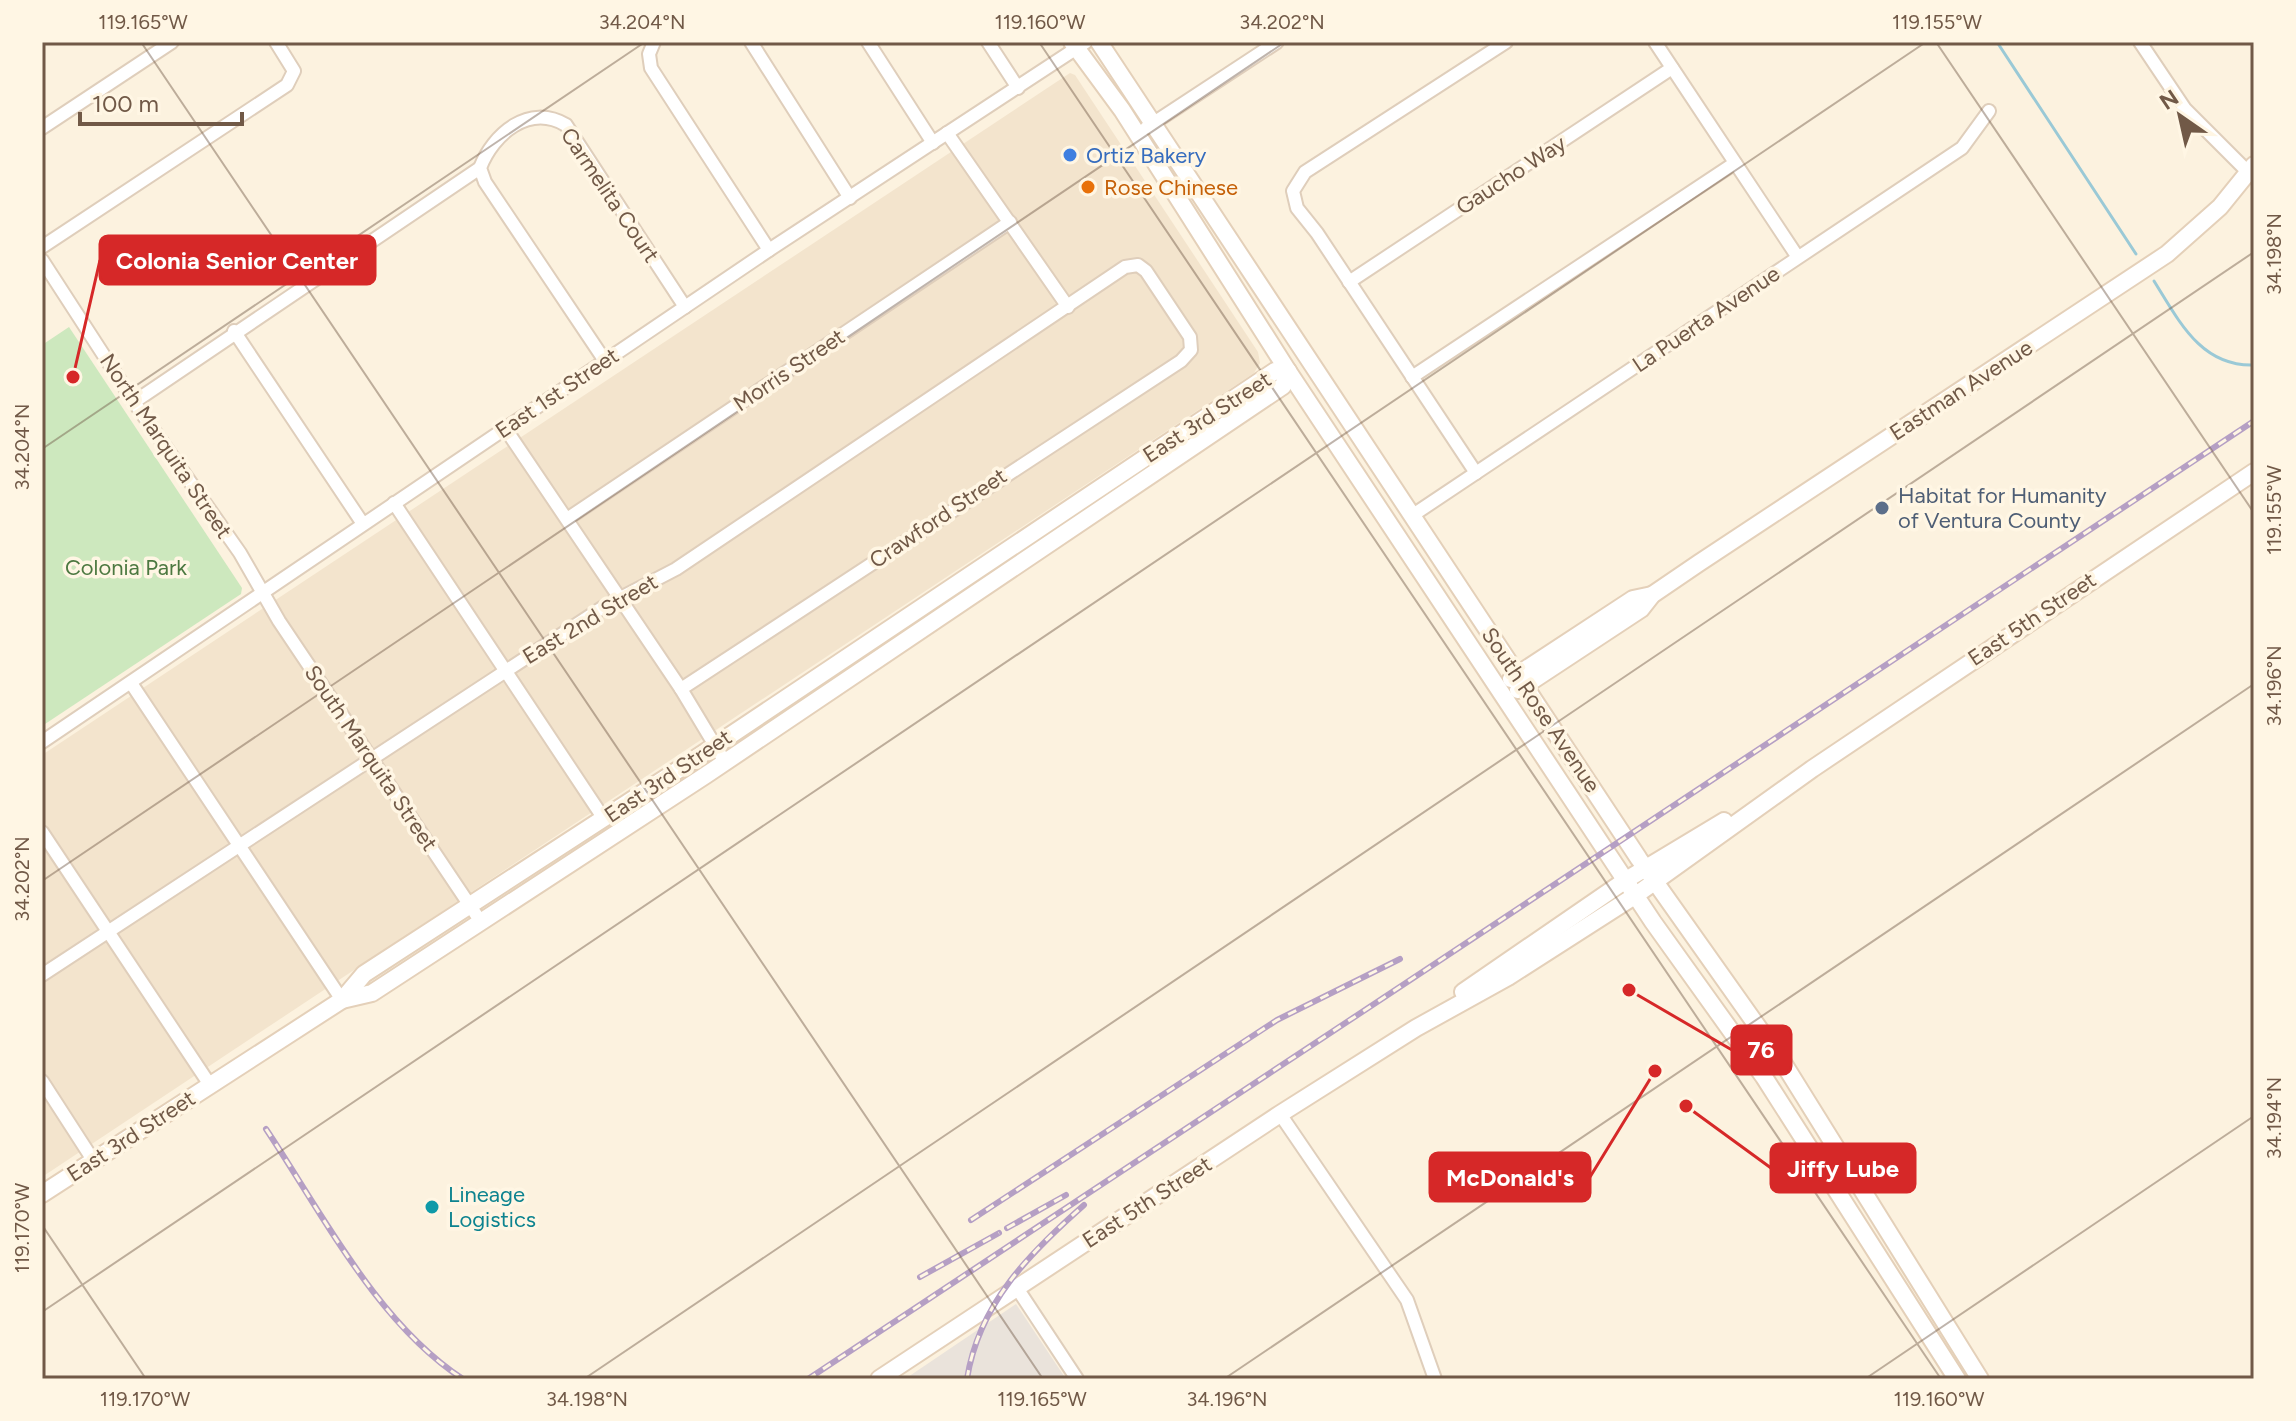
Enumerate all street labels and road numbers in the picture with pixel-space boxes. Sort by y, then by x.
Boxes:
street label: Carmelita Court [555,122,665,268]
street label: Gaucho Way [1451,129,1571,220]
street label: La Puerta Avenue [1627,260,1785,378]
street label: Morris Street [728,323,850,417]
street label: Eastman Avenue [1885,334,2037,446]
street label: East 1st Street [490,342,624,444]
street label: North Marquita Street [94,348,238,544]
street label: East 3rd Street [1138,365,1276,469]
street label: Crawford Street [864,462,1012,574]
street label: East 5th Street [1963,566,2101,672]
street label: East 2nd Street [518,568,662,670]
street label: South Rose Avenue [1476,622,1606,798]
street label: South Marquita Street [299,660,443,856]
street label: East 3rd Street [599,724,737,828]
street label: East 3rd Street [62,1084,200,1188]
street label: East 5th Street [1077,1150,1217,1254]

